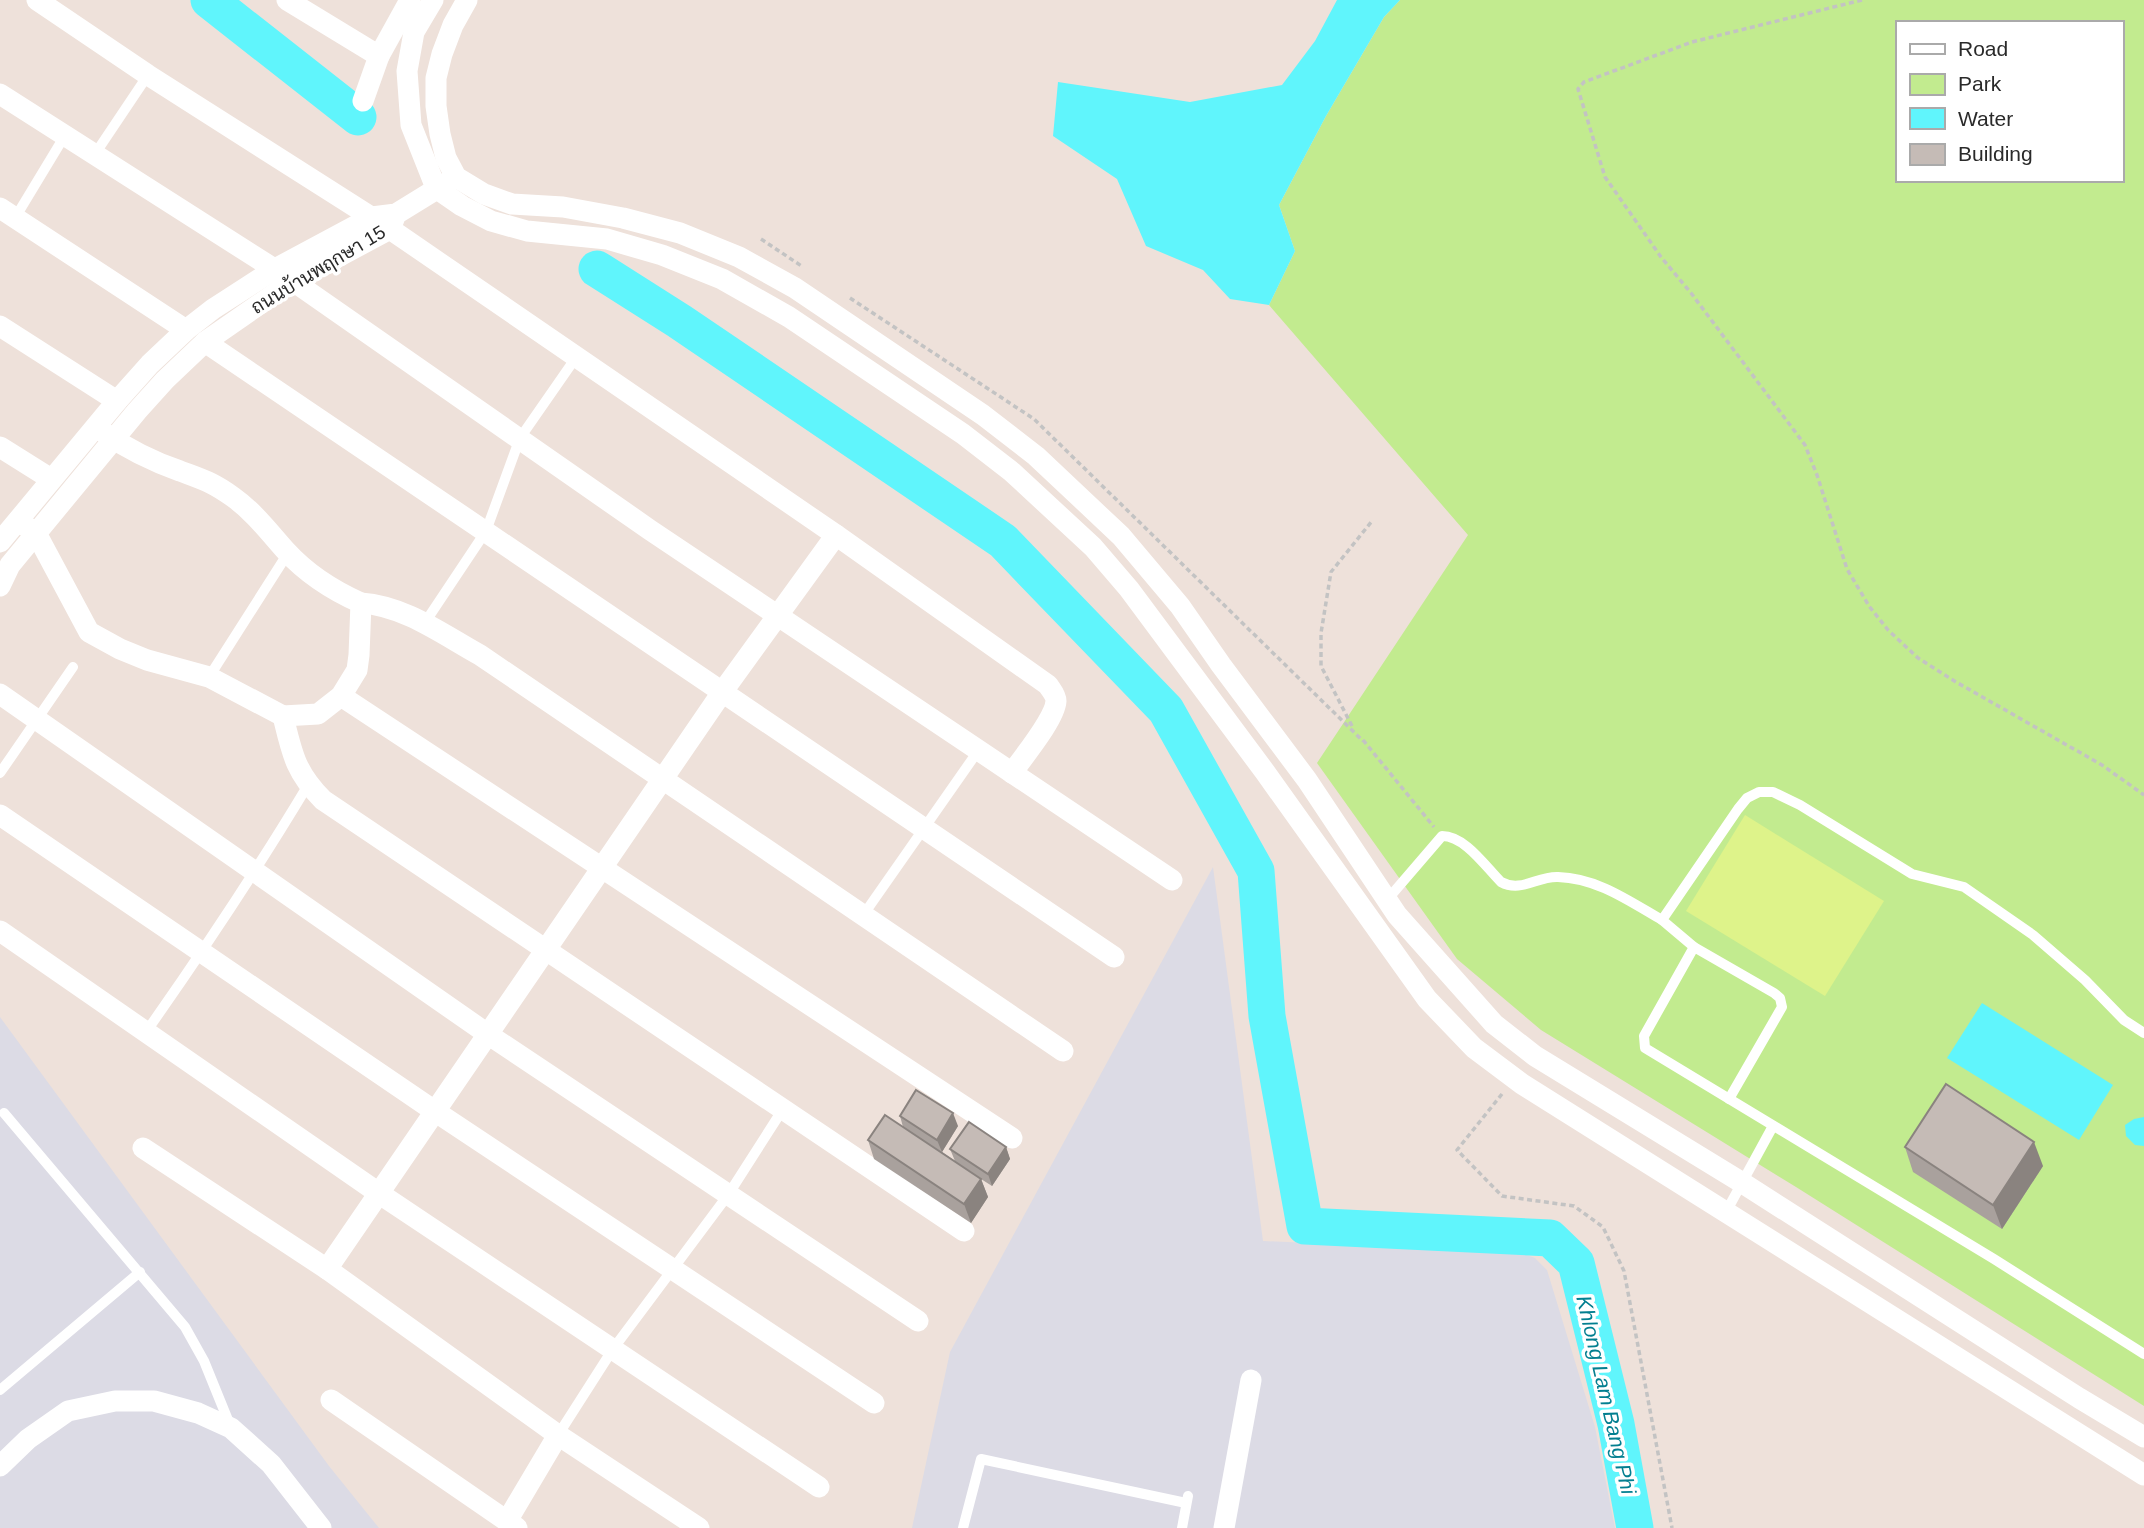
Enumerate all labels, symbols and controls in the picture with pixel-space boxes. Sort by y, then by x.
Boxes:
legend [1896,21,2123,182]
text: Road [1958,37,2008,60]
text: Park [1958,72,2002,95]
text: Water [1958,107,2013,130]
text: Building [1958,142,2033,165]
street label: ถนนบ้านพฤกษา 15 [247,220,390,319]
water label: Khlong Lam Bang Phi [1572,1293,1641,1498]

